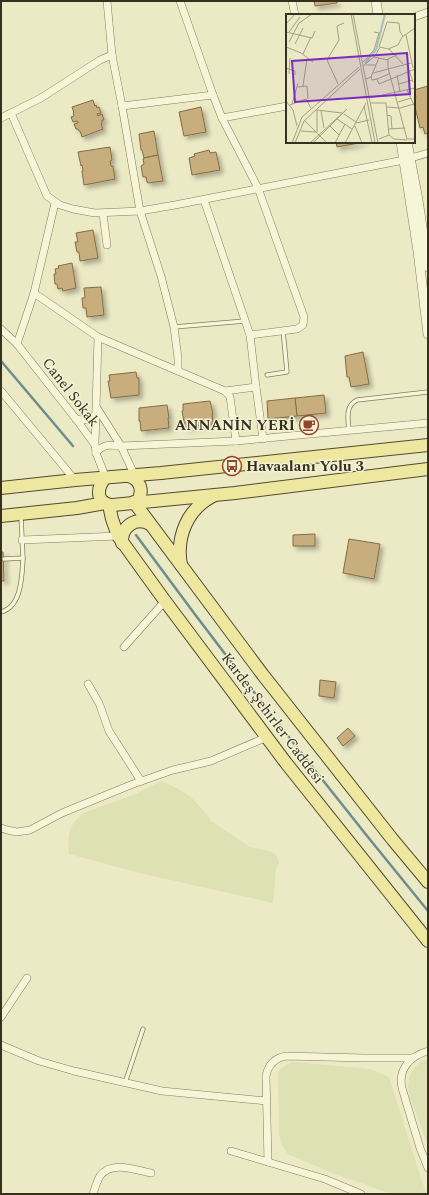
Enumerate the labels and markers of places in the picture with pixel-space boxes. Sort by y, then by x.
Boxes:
place label: ANNANİN YERİ [175,414,295,437]
cafe icon: ANNANİN YERİ [298,414,320,436]
bus stop icon: Havaalanı Yolu 3 [221,455,243,477]
place label: Havaalanı Yolu 3 [246,455,364,478]

